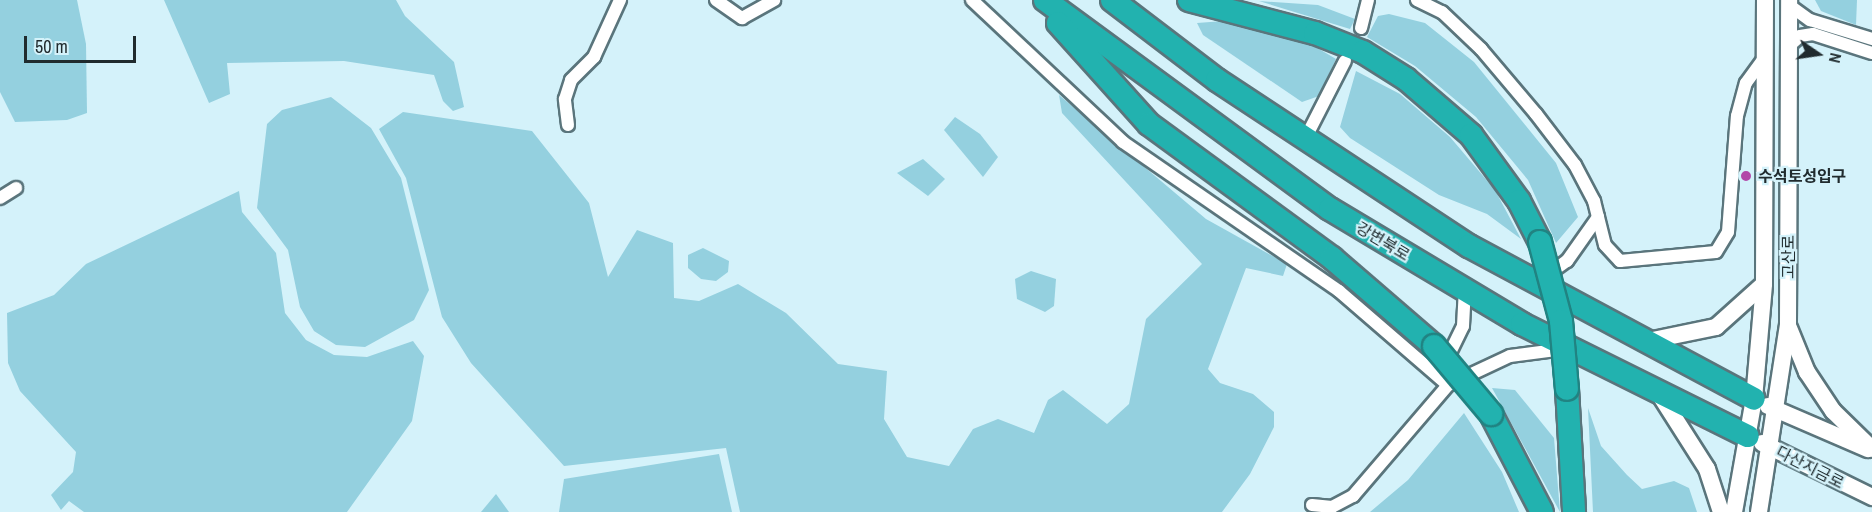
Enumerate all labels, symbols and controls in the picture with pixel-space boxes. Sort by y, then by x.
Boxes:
scale bar [27,24,140,62]
north arrow [1788,24,1848,84]
text: 50 m [35,34,68,59]
text: N [1824,51,1847,65]
place label: 수석토성입구 [1758,166,1846,186]
marker: 수석토성입구 [1739,169,1753,183]
street label: 강변북로 [1353,218,1413,264]
street label: 고산로 [1778,235,1798,279]
street label: 다산지금로 [1773,442,1847,492]

